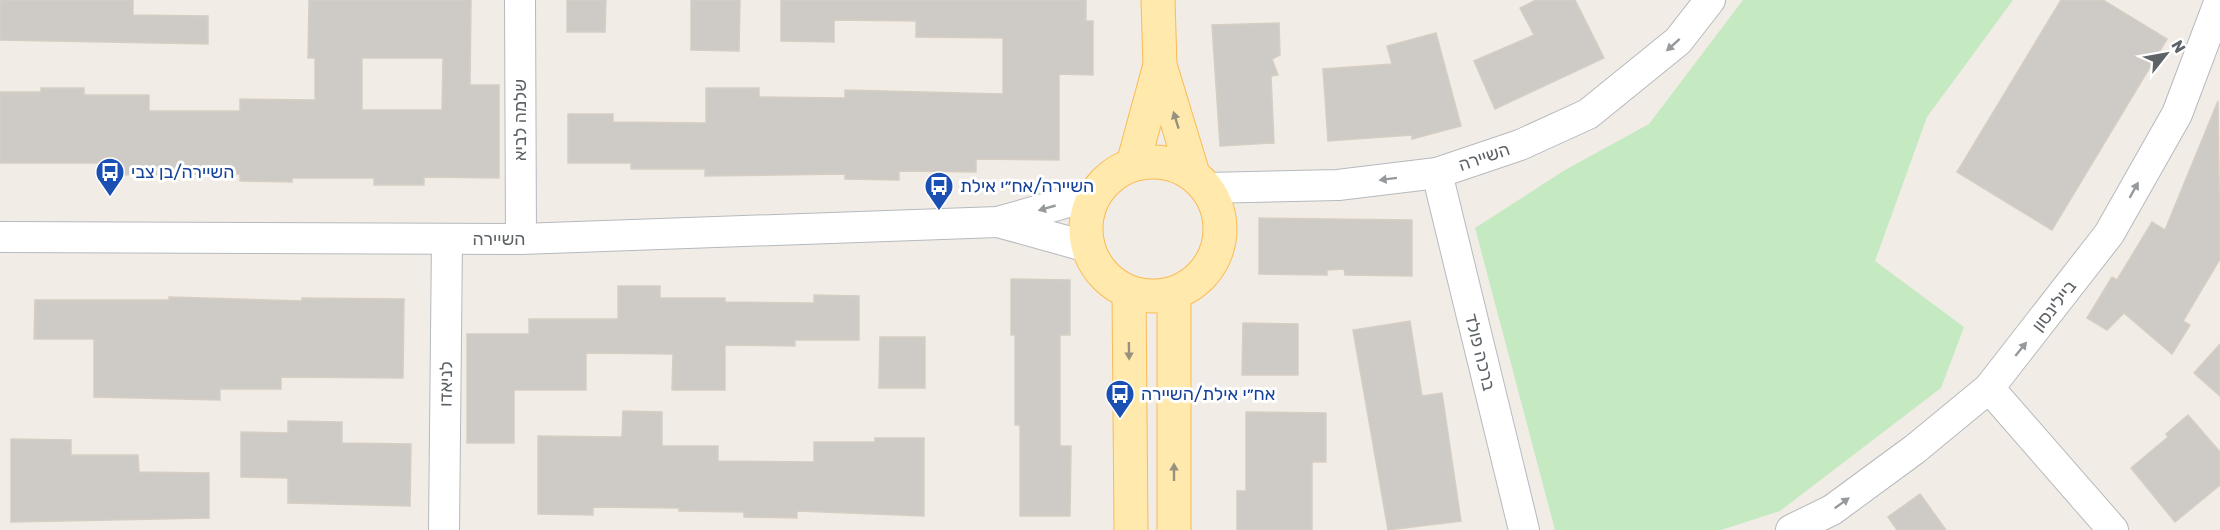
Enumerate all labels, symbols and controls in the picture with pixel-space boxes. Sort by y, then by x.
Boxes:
north arrow [2136,24,2196,84]
text: N [2167,37,2190,56]
one-way arrow [1665,38,1680,52]
street label: שלמה לביא [509,79,531,161]
one-way arrow [1171,111,1180,129]
street label: השיירה [1455,138,1513,176]
bus stop icon: השיירה/בן צבי [94,156,126,198]
place label: השיירה/בן צבי [131,161,234,183]
bus stop icon: השיירה/אח״י אילת [923,170,955,212]
one-way arrow [1378,174,1397,184]
place label: השיירה/אח״י אילת [960,175,1094,197]
one-way arrow [2129,181,2139,198]
one-way arrow [1038,204,1056,213]
street label: השיירה [473,228,525,250]
street label: ביילינסון [2027,276,2081,336]
street label: ברכה פולד [1460,311,1500,393]
one-way arrow [1124,341,1134,360]
one-way arrow [2014,341,2026,356]
street label: לניאדו [435,361,457,407]
bus stop icon: אח״י אילת/השיירה [1104,378,1136,420]
place label: אח״י אילת/השיירה [1141,383,1275,405]
one-way arrow [1169,462,1179,481]
one-way arrow [1834,497,1850,509]

